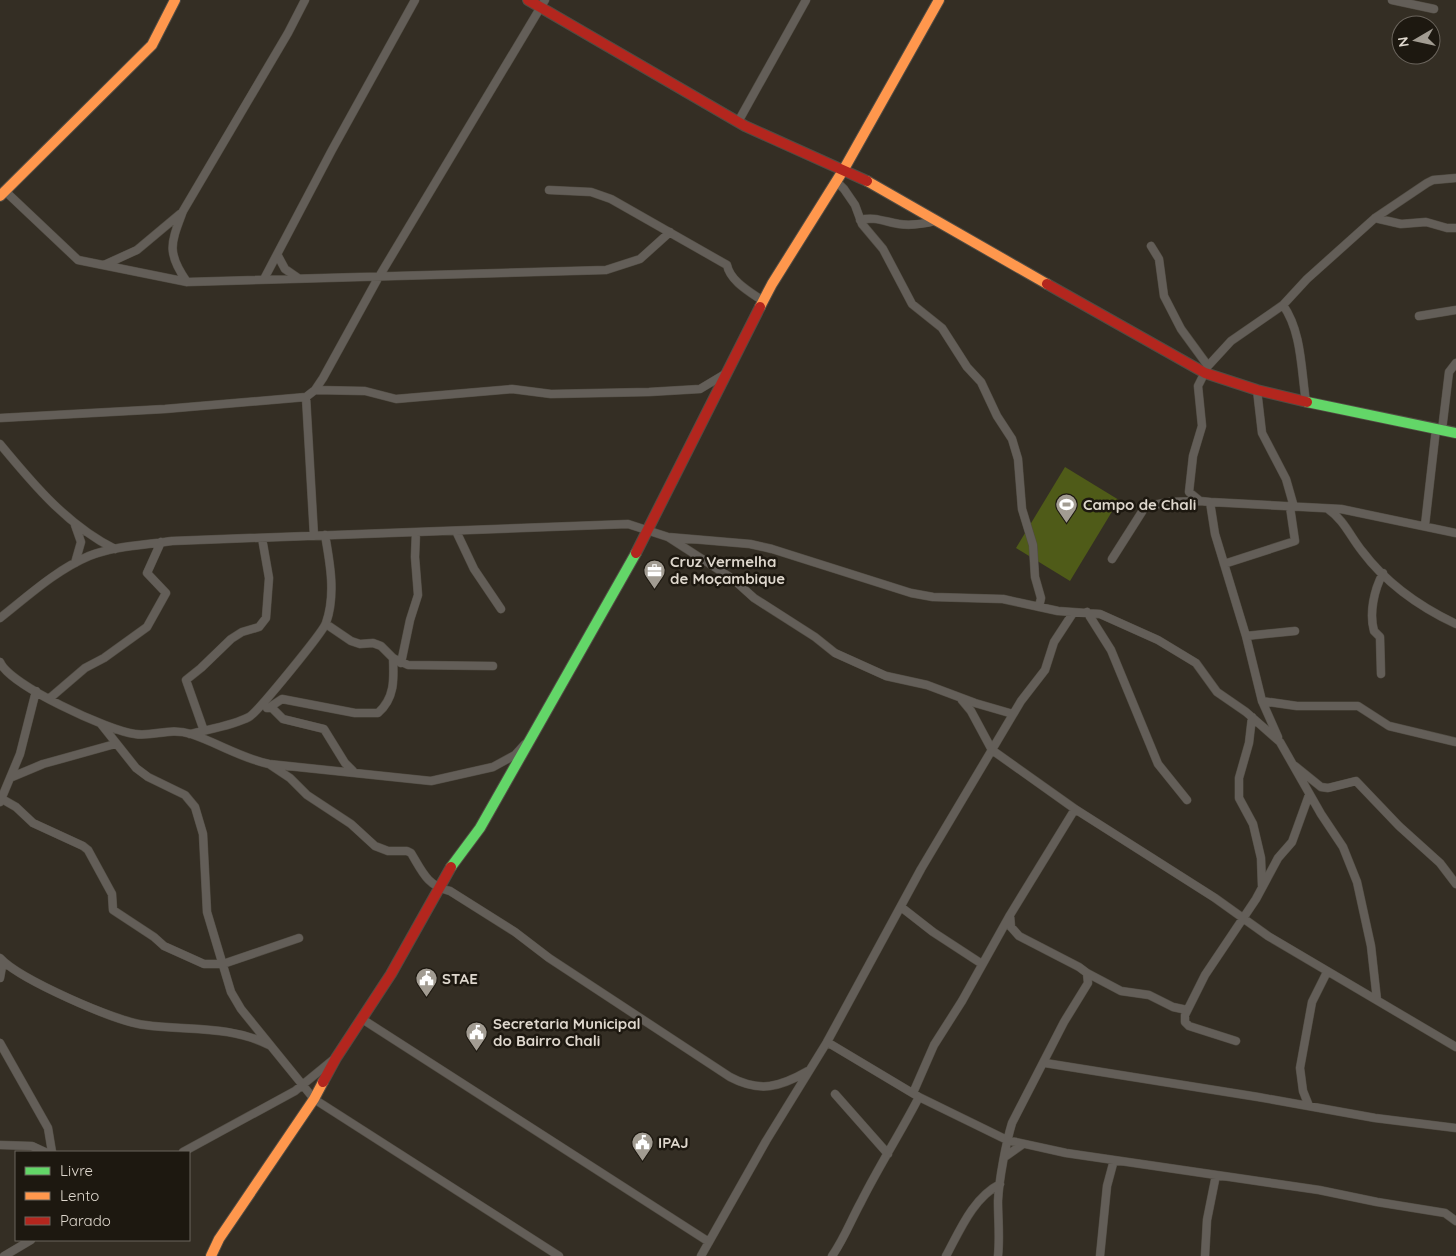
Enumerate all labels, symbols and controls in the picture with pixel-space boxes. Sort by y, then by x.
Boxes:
north arrow [1391,15,1441,65]
text: N [1393,36,1413,49]
sports icon: Campo de Chali [1055,493,1079,524]
place label: Campo de Chali [1083,495,1196,514]
place label: Cruz Vermelha de Moçambique [670,552,785,588]
office icon: Cruz Vermelha de Moçambique [642,559,666,590]
public building icon: STAE [414,967,438,998]
place label: STAE [442,969,478,988]
place label: Secretaria Municipal do Bairro Chali [493,1014,641,1050]
public building icon: Secretaria Municipal do Bairro Chali [465,1021,489,1052]
public building icon: IPAJ [630,1131,654,1162]
place label: IPAJ [658,1133,688,1152]
legend [15,1151,190,1241]
text: Livre [60,1161,93,1180]
text: Lento [60,1186,99,1205]
text: Parado [60,1211,111,1230]

